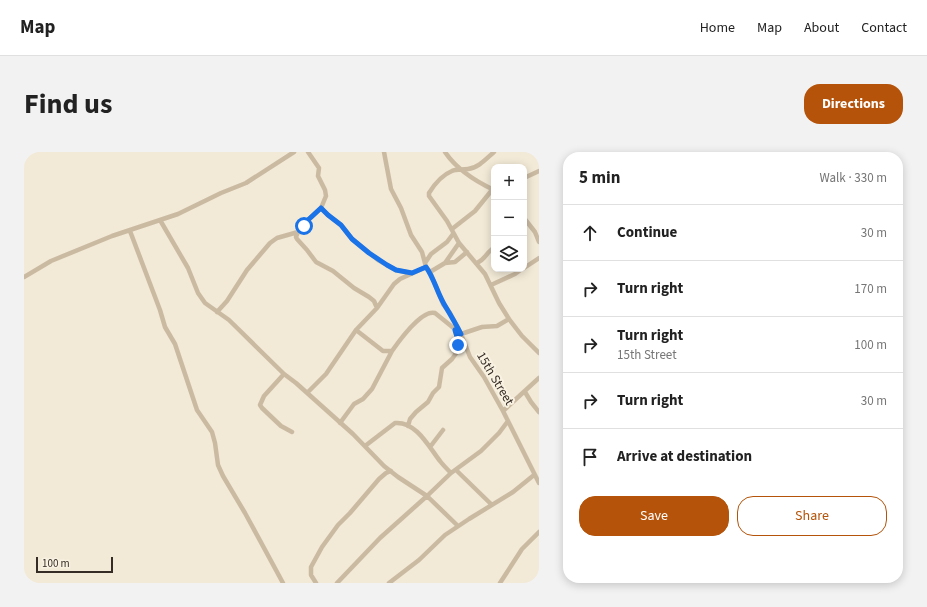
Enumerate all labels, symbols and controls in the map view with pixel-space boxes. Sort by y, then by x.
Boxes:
text: Map [20,14,55,41]
text: Home [700,18,735,38]
text: Map [757,18,782,38]
text: About [804,18,839,38]
text: Contact [861,18,907,38]
text: Find us [24,84,112,124]
button: Directions [804,84,903,124]
map controls [491,164,527,272]
button: + [491,164,527,200]
text: 5 min [579,166,620,190]
text: Walk · 330 m [819,169,887,187]
button: − [491,200,527,236]
route start [295,217,313,235]
icon: ahead [579,222,601,244]
text: Continue [617,222,677,243]
text: 30 m [861,224,887,242]
button: layers [491,236,527,272]
icon: right [579,278,601,300]
text: Turn right [617,278,683,299]
text: 170 m [854,280,887,298]
text: Turn right [617,325,683,346]
icon: right [579,334,601,356]
route end [449,336,467,354]
text: 100 m [854,336,887,354]
text: 15th Street [617,346,677,364]
street label: 15th Street [472,348,519,409]
icon: right [579,390,601,412]
text: Turn right [617,390,683,411]
text: 30 m [861,392,887,410]
icon: arrive [579,446,601,468]
text: Arrive at destination [617,446,752,467]
button: Save [579,496,729,536]
button: Share [737,496,887,536]
scale bar [36,555,113,574]
text: 100 m [42,556,70,571]

